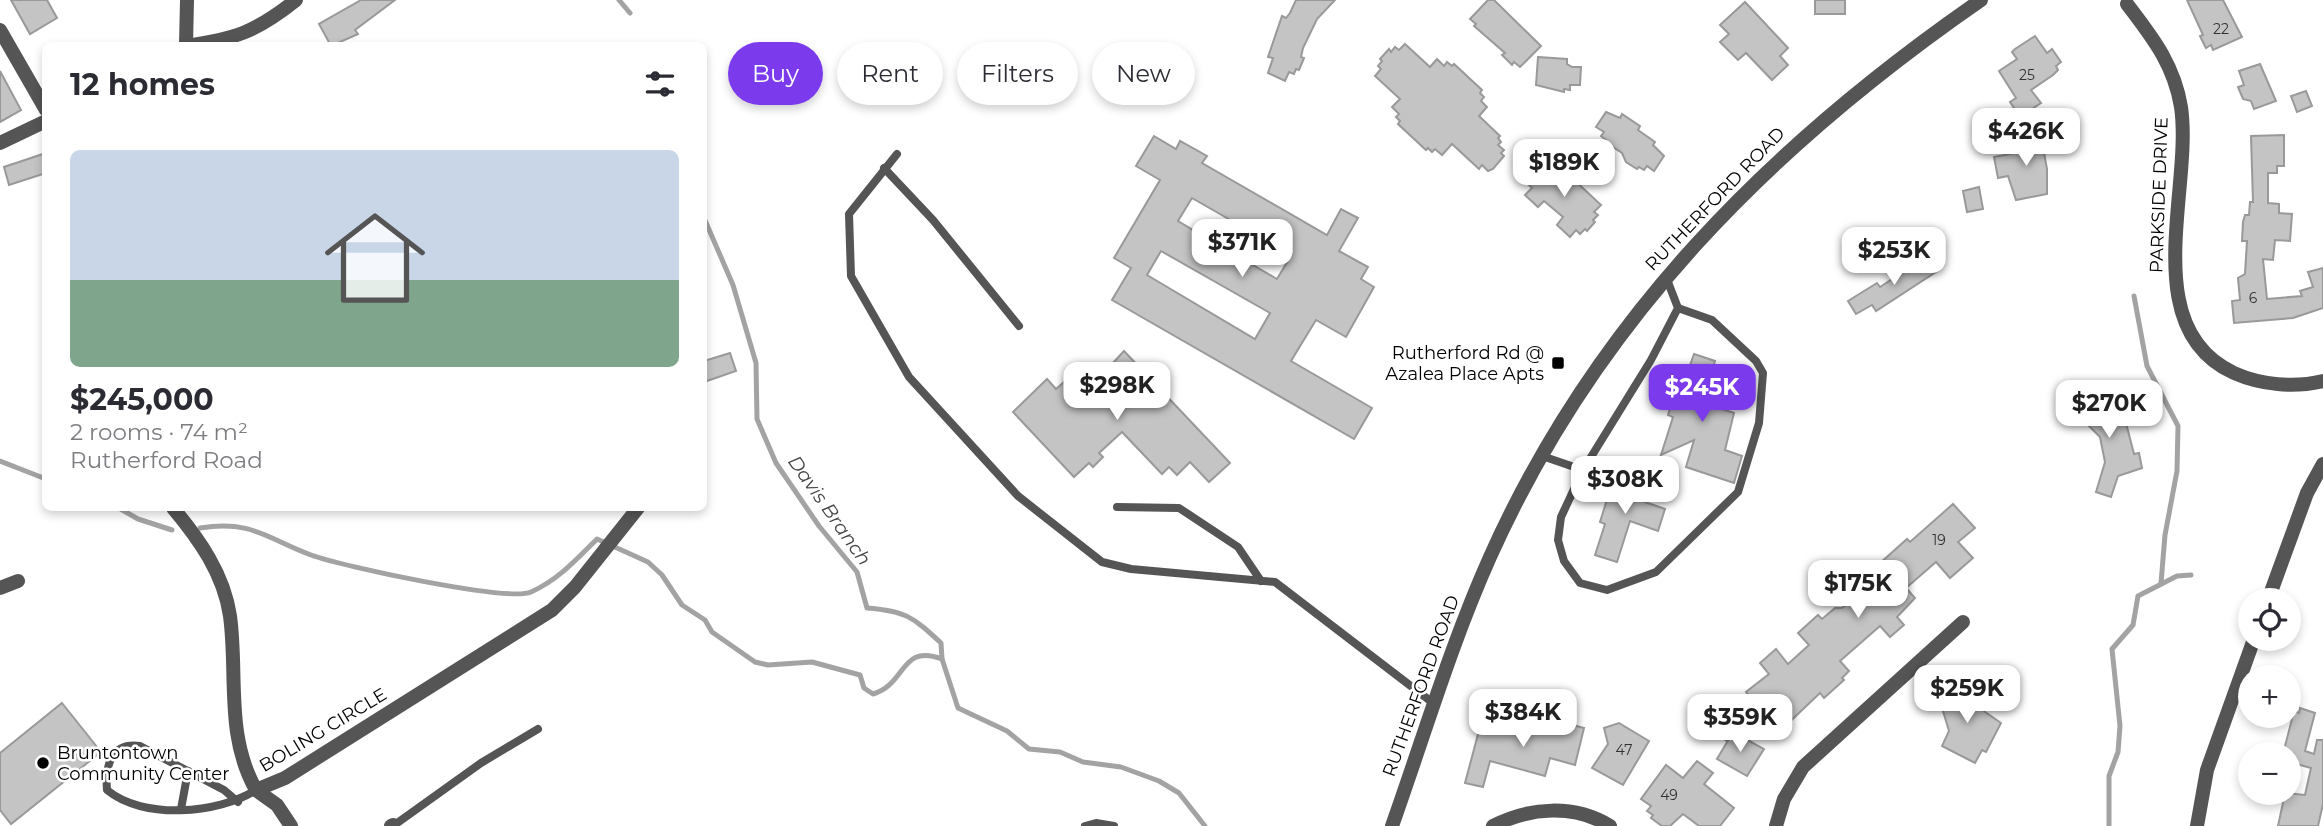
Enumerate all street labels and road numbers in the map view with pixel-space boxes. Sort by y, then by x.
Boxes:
street label: PARKSIDE DRIVE [2145,117,2173,273]
street label: RUTHERFORD ROAD [1641,122,1789,276]
street label: RUTHERFORD ROAD [1378,592,1464,780]
street label: BOLING CIRCLE [255,683,391,777]

